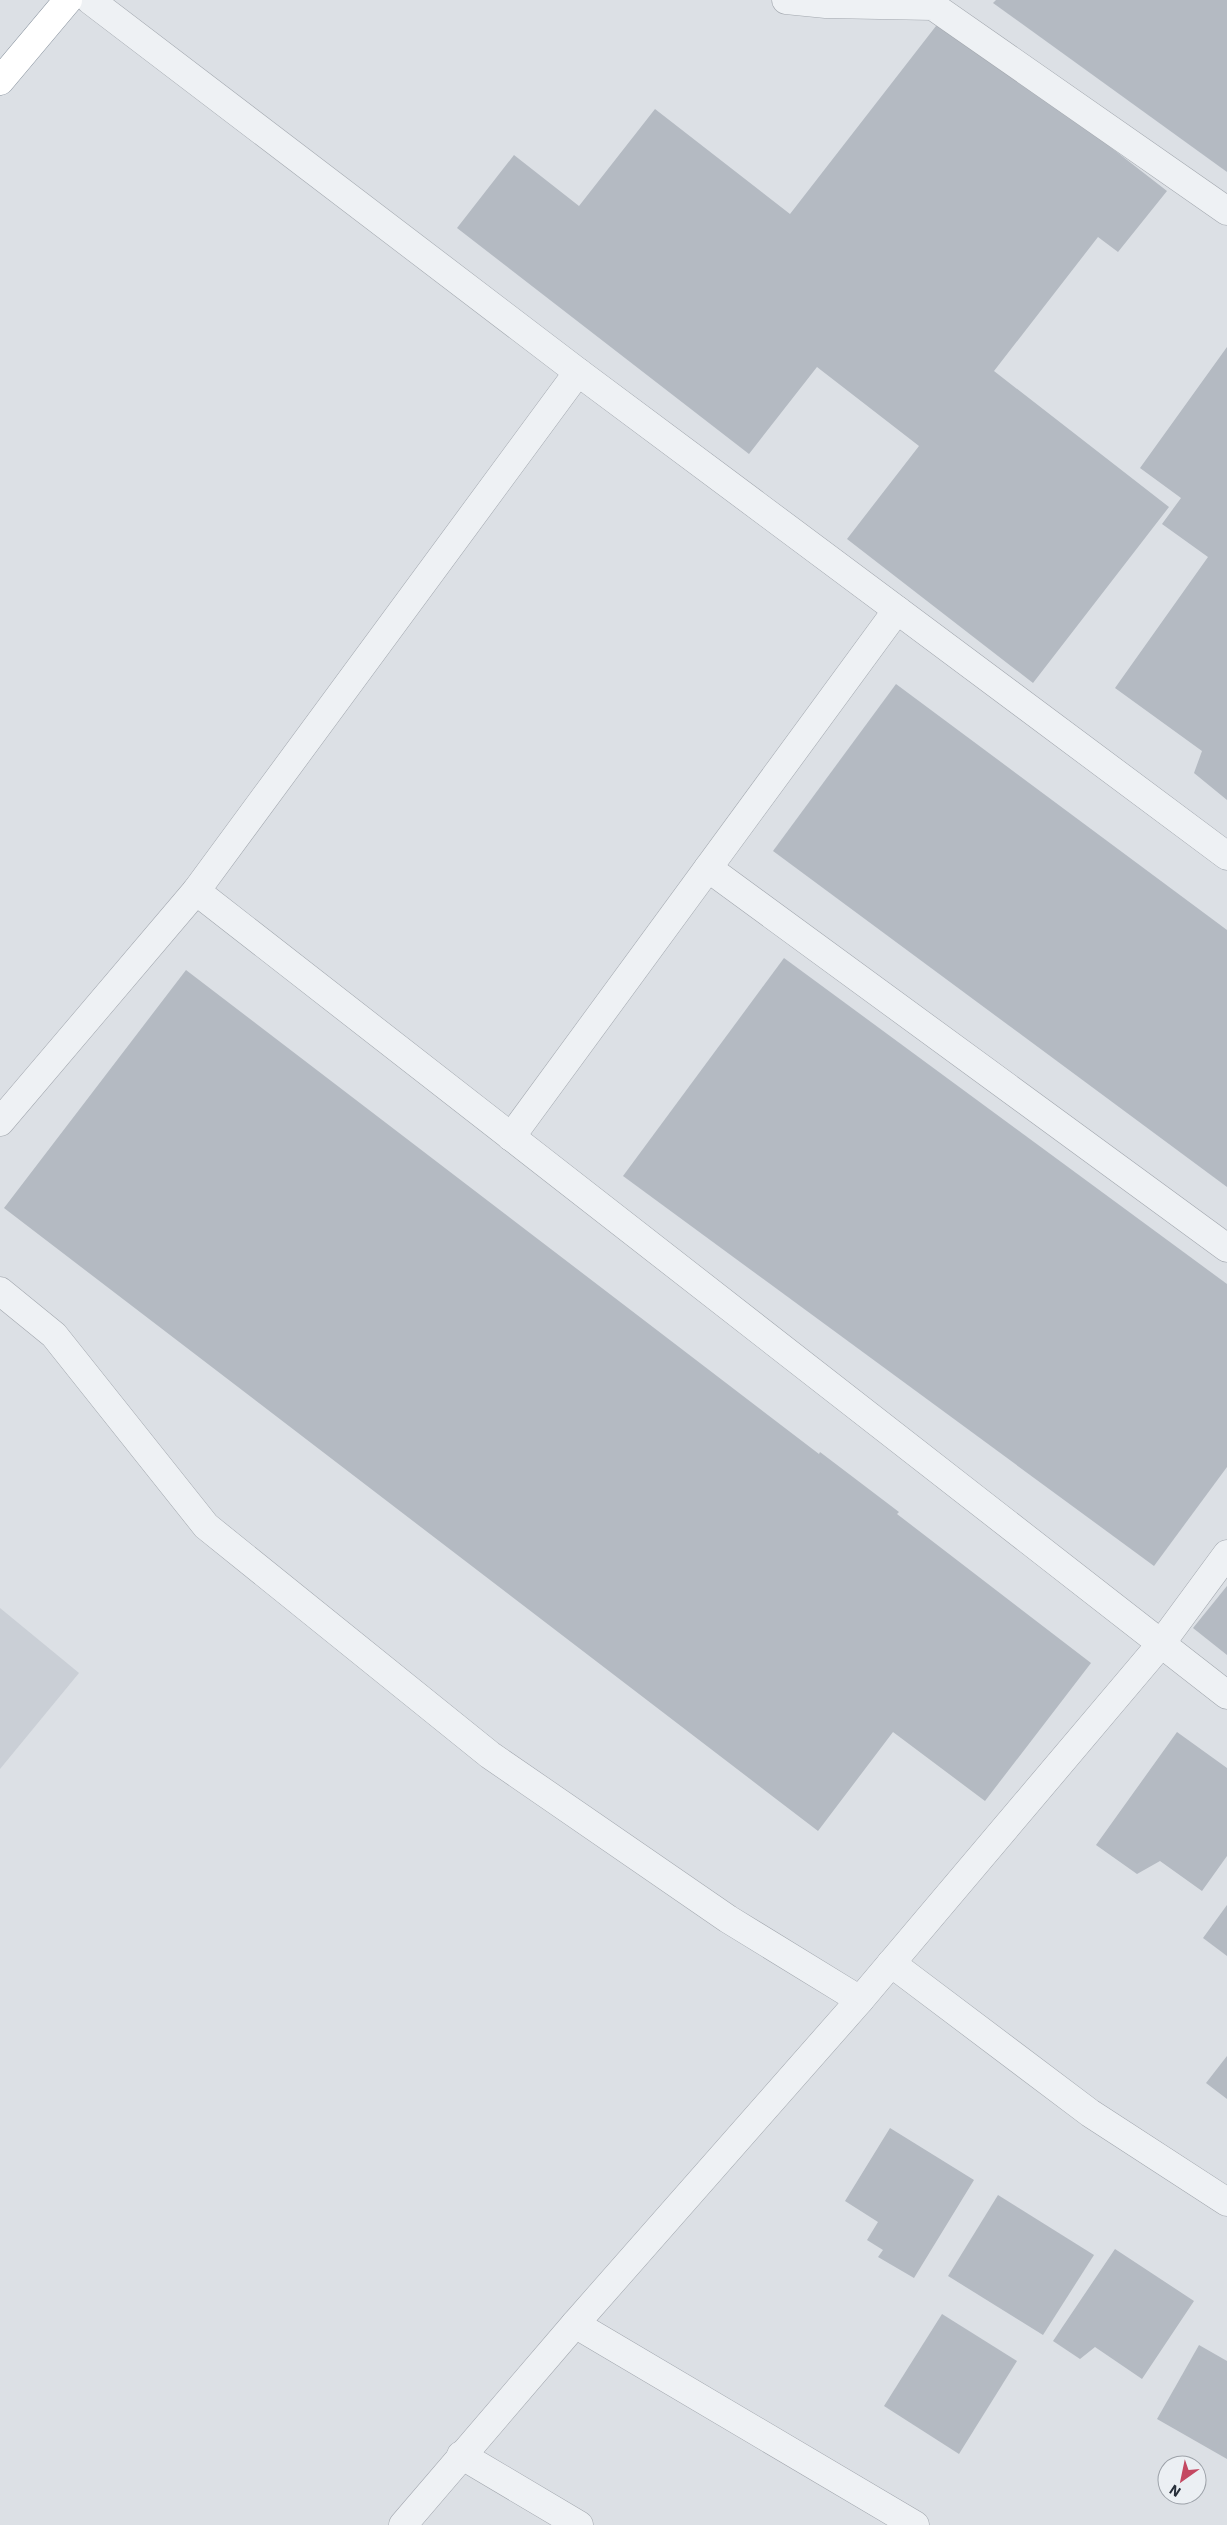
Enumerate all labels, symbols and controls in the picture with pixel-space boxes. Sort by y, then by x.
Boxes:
north arrow [1157,2455,1207,2505]
text: N [1166,2481,1184,2501]

